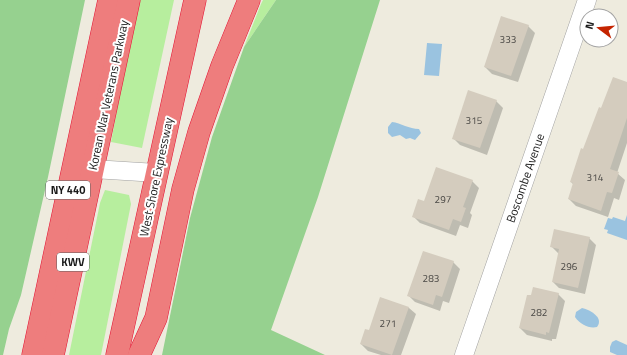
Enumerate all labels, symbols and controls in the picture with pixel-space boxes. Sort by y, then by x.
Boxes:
north arrow [579,8,619,48]
street label: Korean War Veterans Parkway [83,18,133,172]
text: N [581,19,598,31]
house number: 333 [500,32,516,47]
house number: 315 [466,113,483,128]
street label: West Shore Expressway [134,115,178,238]
street label: Boscombe Avenue [501,131,549,225]
house number: 314 [587,170,604,185]
road number: NY 440 [46,181,90,199]
house number: 297 [435,192,451,207]
road number: KWV [57,253,89,271]
house number: 296 [561,259,578,274]
house number: 283 [423,271,439,286]
house number: 282 [531,305,547,320]
house number: 271 [380,316,396,331]

